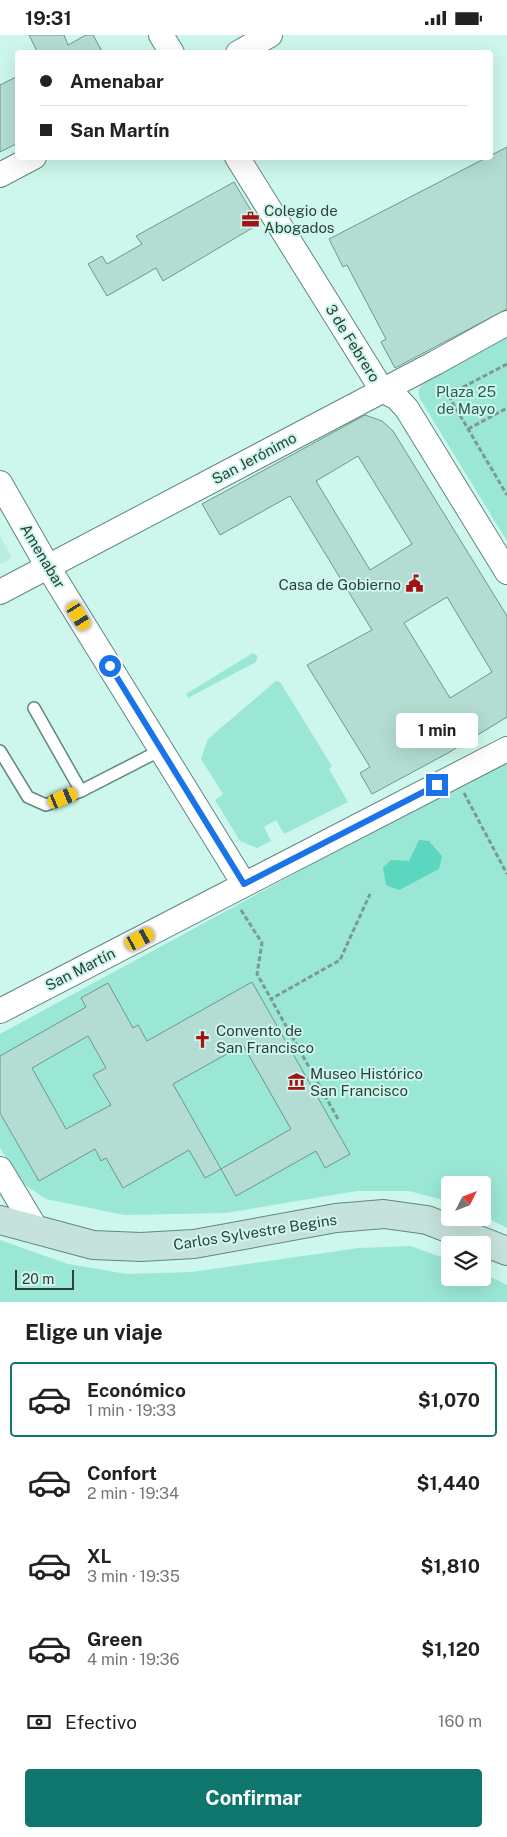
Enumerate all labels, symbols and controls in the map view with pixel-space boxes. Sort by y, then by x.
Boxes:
text: 19:31 [25,7,72,29]
text: Amenabar [70,70,164,92]
text: San Martín [70,119,170,141]
place label: Colegio de Abogados [264,202,338,236]
office icon: Colegio de Abogados [240,209,260,229]
street label: 3 de Febrero [322,301,384,385]
park label: Plaza 25 de Mayo [436,383,496,417]
street label: San Jerónimo [209,429,299,487]
street label: Amenabar [17,521,69,591]
public building icon: Casa de Gobierno [405,574,425,594]
place label: Casa de Gobierno [279,576,401,593]
car [64,599,93,633]
route start [99,655,121,677]
callout: 1 min [396,713,478,747]
text: 1 min [418,721,456,740]
route end [426,774,448,796]
car [46,785,79,811]
car [123,925,156,953]
street label: San Martín [42,944,118,994]
place label: Convento de San Francisco [216,1022,314,1056]
church icon: Convento de San Francisco [192,1029,212,1049]
place label: Museo Histórico San Francisco [310,1065,423,1099]
museum icon: Museo Histórico San Francisco [286,1072,306,1092]
north arrow [441,1176,491,1226]
map controls [441,1176,491,1286]
street label: Carlos Sylvestre Begins [172,1211,338,1253]
button: layers [441,1236,491,1286]
scale bar [15,1267,74,1290]
text: 20 m [22,1271,54,1287]
text: Elige un viaje [25,1319,163,1345]
icon: car [27,1377,72,1422]
text: Económico [87,1379,186,1401]
text: $1,070 [418,1389,480,1411]
text: 1 min · 19:33 [87,1401,176,1420]
icon: car [27,1460,72,1505]
text: Confort [87,1462,157,1484]
text: $1,440 [417,1472,480,1494]
text: 2 min · 19:34 [87,1484,179,1503]
icon: car [27,1543,72,1588]
text: XL [87,1545,112,1567]
text: $1,810 [421,1555,480,1577]
text: 3 min · 19:35 [87,1567,180,1586]
icon: car [27,1626,72,1671]
text: Green [87,1628,142,1650]
text: $1,120 [421,1638,480,1660]
text: 4 min · 19:36 [87,1650,179,1669]
icon: cash [25,1708,53,1736]
text: Efectivo [65,1711,137,1733]
text: 160 m [438,1712,482,1731]
button: Confirmar [25,1769,482,1827]

